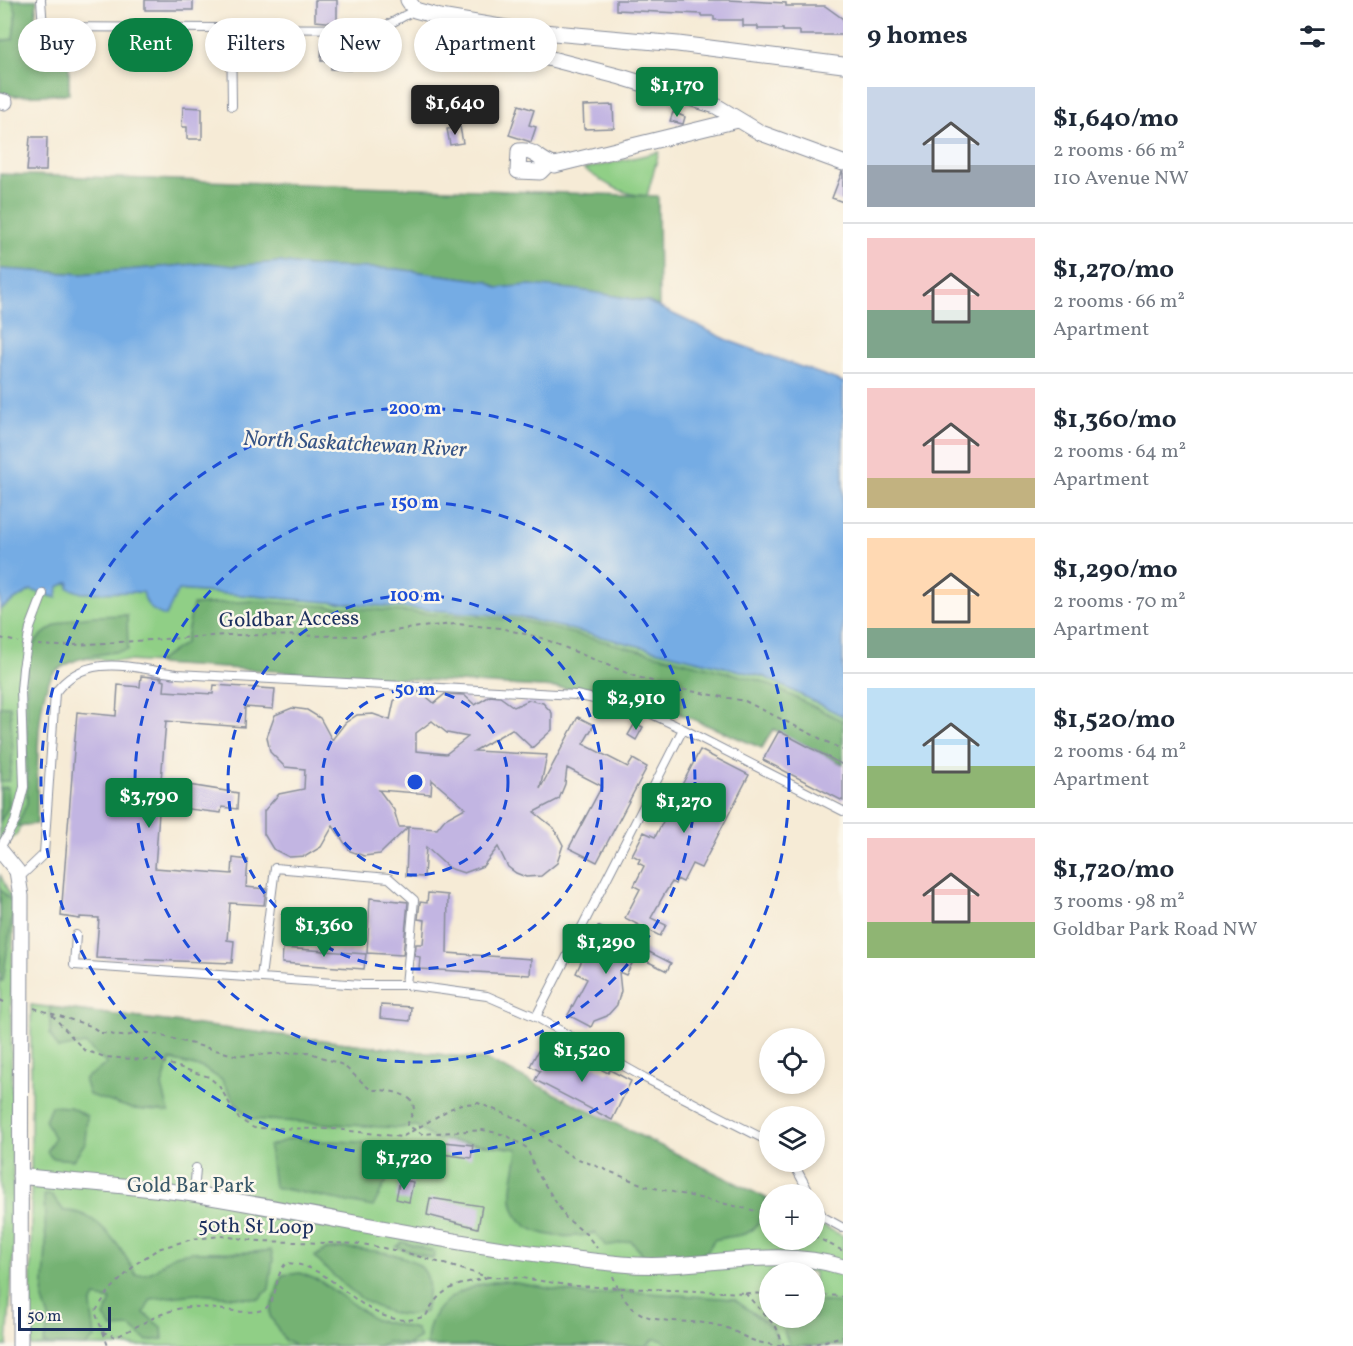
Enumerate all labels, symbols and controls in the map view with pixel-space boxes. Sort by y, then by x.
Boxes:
chip: Buy [18,18,96,72]
chip: Rent [108,18,193,72]
chip: Filters [205,18,306,72]
chip: New [318,18,402,72]
chip: Apartment [414,18,557,72]
text: 9 homes [867,18,968,54]
icon: filters [1296,20,1329,53]
pin: $1,170 [628,67,726,118]
text: $1,170 [650,72,704,100]
pin: $1,640 [406,85,504,136]
text: $1,640 [425,90,485,118]
text: $1,640/mo [1053,101,1179,137]
icon: home [915,111,987,183]
text: 2 rooms · 66 m² [1053,137,1185,165]
text: 110 Avenue NW [1053,165,1189,193]
text: $1,270/mo [1053,252,1174,288]
icon: home [915,262,987,334]
text: 2 rooms · 66 m² [1053,288,1185,316]
text: Apartment [1053,316,1149,344]
text: 200 m [389,397,441,422]
text: $1,360/mo [1053,402,1177,438]
icon: home [915,412,987,484]
water label: North Saskatchewan River [242,424,468,466]
text: 2 rooms · 64 m² [1053,438,1186,466]
text: Apartment [1053,466,1149,494]
text: 150 m [391,491,439,516]
text: $1,290/mo [1053,552,1178,588]
icon: home [915,562,987,634]
text: 100 m [390,584,440,609]
text: 2 rooms · 70 m² [1053,588,1186,616]
street label: Goldbar Access [219,604,359,636]
text: Apartment [1053,616,1149,644]
text: 50 m [395,678,435,703]
pin: $2,910 [587,680,685,731]
text: $2,910 [607,685,665,713]
text: $1,520/mo [1053,702,1175,738]
icon: home [915,712,987,784]
text: 2 rooms · 64 m² [1053,738,1186,766]
text: Apartment [1053,766,1149,794]
centre of rings [405,772,425,792]
pin: $3,790 [100,778,198,829]
text: $3,790 [119,783,179,811]
pin: $1,270 [635,783,733,834]
text: $1,270 [656,788,712,816]
text: $1,720/mo [1053,852,1174,888]
icon: home [915,862,987,934]
text: 3 rooms · 98 m² [1053,888,1185,916]
pin: $1,360 [275,907,373,958]
text: $1,360 [295,912,353,940]
text: Goldbar Park Road NW [1053,916,1258,944]
pin: $1,290 [557,924,655,975]
text: $1,290 [577,929,635,957]
map controls [759,1028,825,1328]
button: locate [759,1028,825,1094]
pin: $1,520 [533,1032,631,1083]
text: $1,520 [553,1037,611,1065]
button: layers [759,1106,825,1172]
pin: $1,720 [355,1140,453,1191]
text: $1,720 [376,1145,432,1173]
park label: Gold Bar Park [127,1172,256,1201]
button: + [759,1184,825,1250]
street label: 50th St Loop [198,1211,314,1243]
button: − [759,1262,825,1328]
scale bar [18,1304,111,1332]
text: 50 m [27,1306,61,1328]

